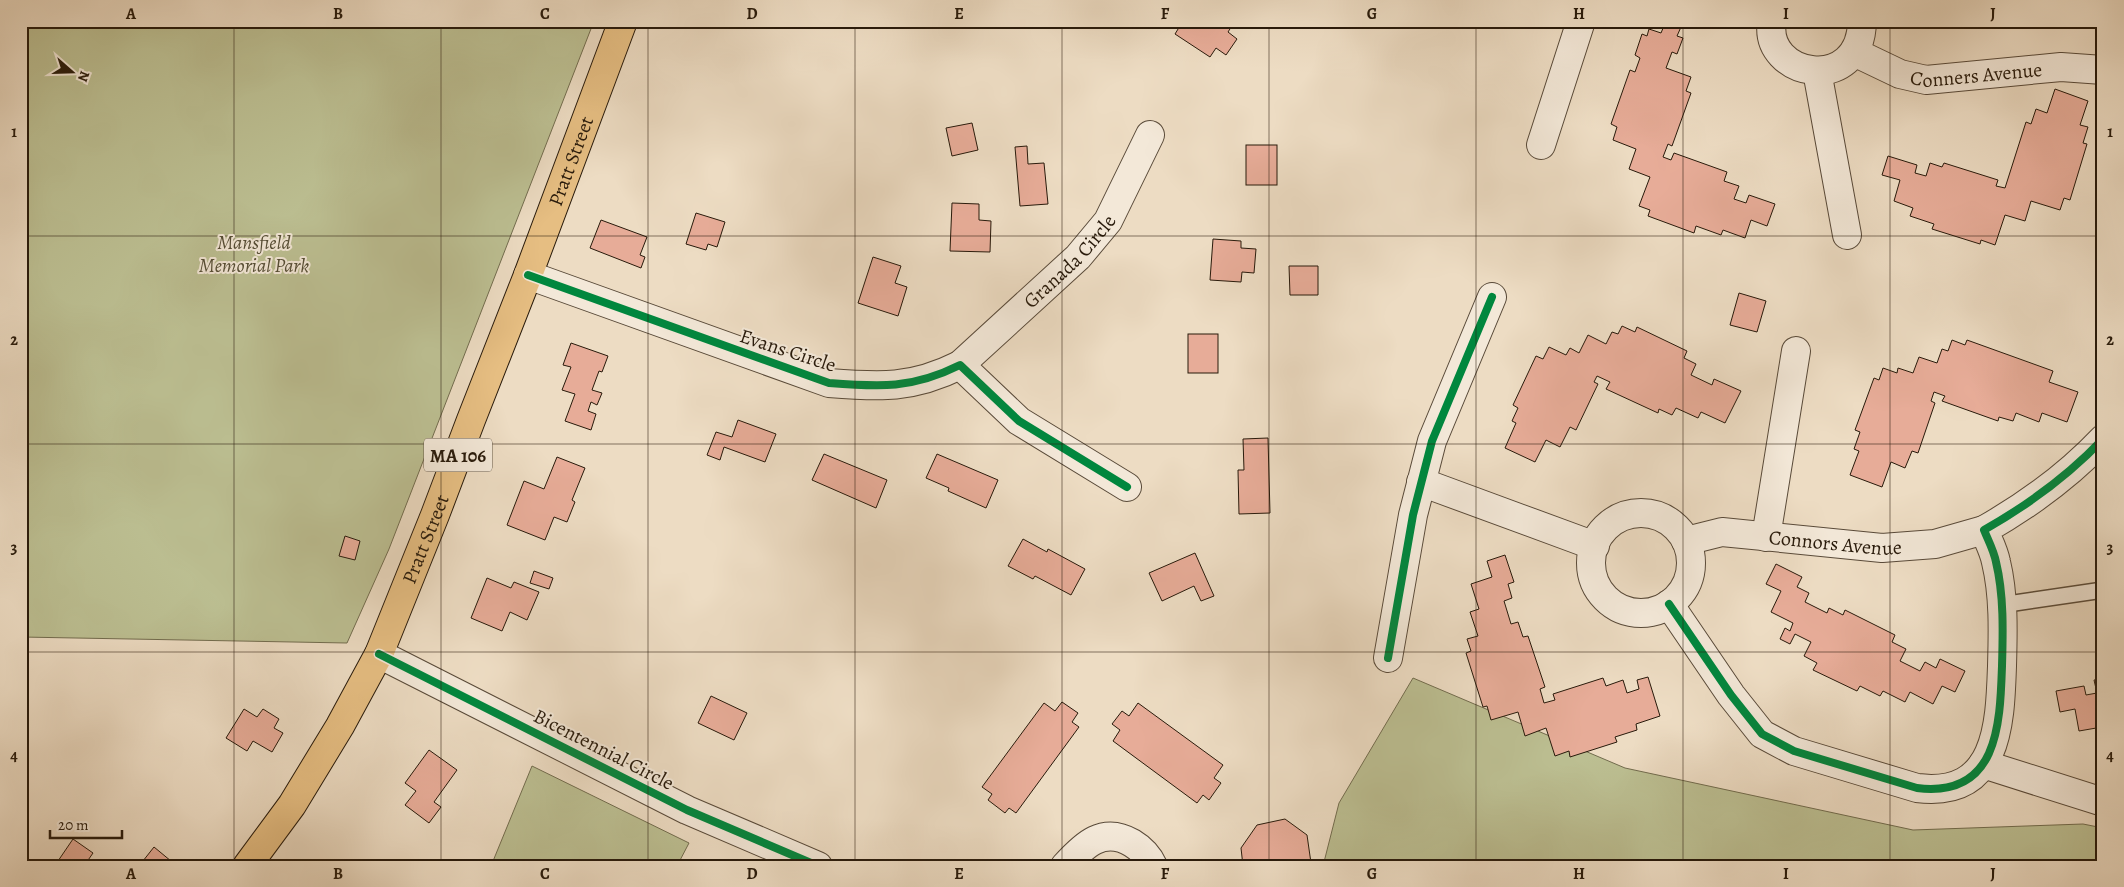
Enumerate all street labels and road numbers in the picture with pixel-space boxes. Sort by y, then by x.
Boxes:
street label: Conners Avenue [1907,56,2043,94]
street label: Pratt Street [542,112,600,210]
street label: Granada Circle [1018,211,1123,314]
street label: Evans Circle [736,322,839,379]
road number: MA 106 [424,438,492,472]
street label: Pratt Street [396,490,456,588]
street label: Connors Avenue [1768,524,1903,562]
street label: Bicentennial Circle [529,702,679,797]

